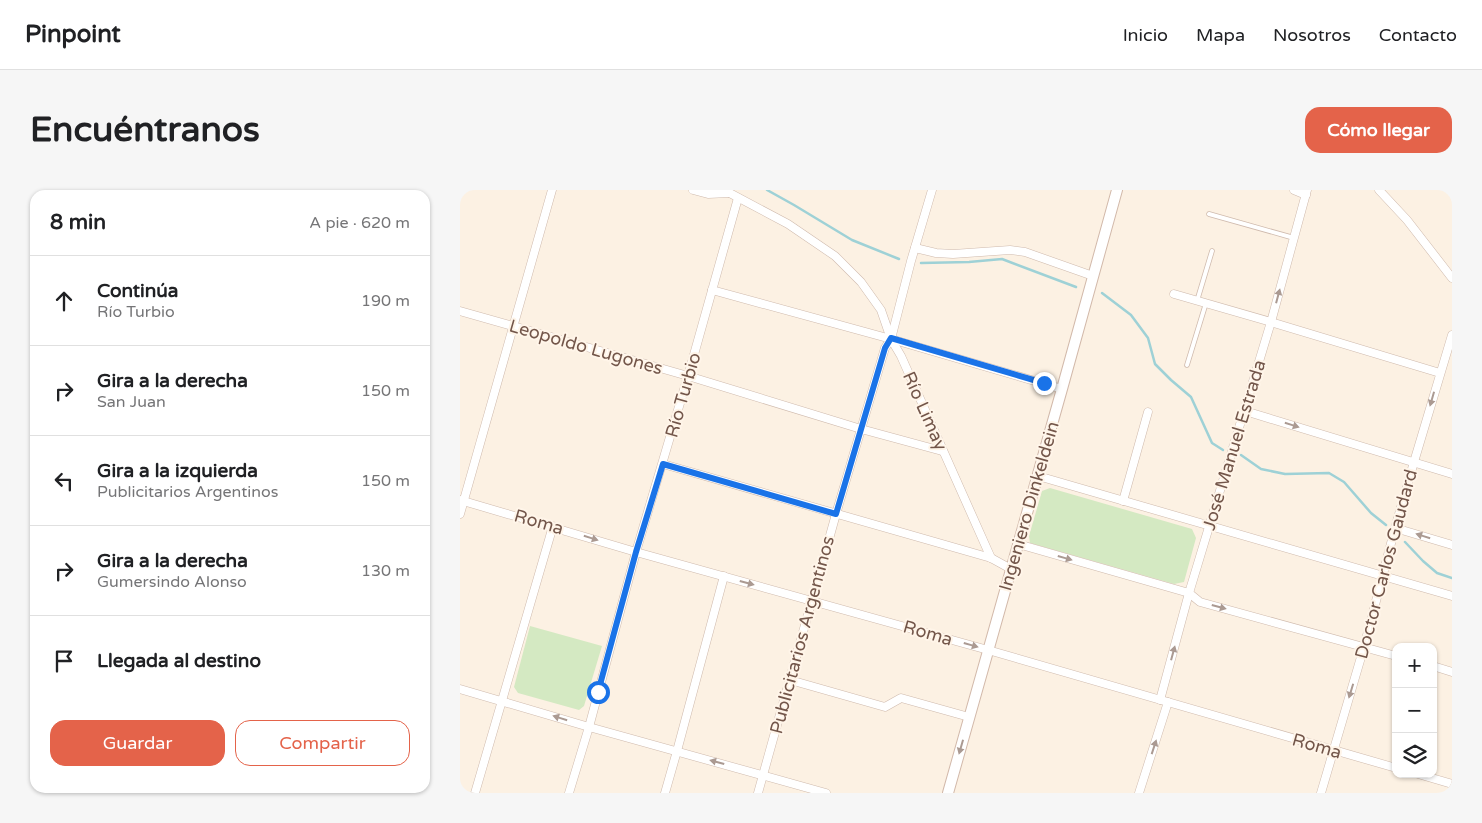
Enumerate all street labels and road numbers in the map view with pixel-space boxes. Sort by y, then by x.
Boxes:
street label: Leopoldo Lugones [507,315,665,379]
street label: Río Turbio [660,350,706,440]
street label: José Manuel Estrada [1198,357,1270,533]
street label: Río Limay [898,368,952,454]
street label: Ingeniero Dinkeldein [994,419,1064,593]
street label: Doctor Carlos Gaudard [1350,467,1422,661]
street label: Roma [512,504,566,540]
street label: Publicitarios Argentinos [765,534,839,736]
street label: Roma [901,615,955,651]
street label: Roma [1290,728,1344,764]

